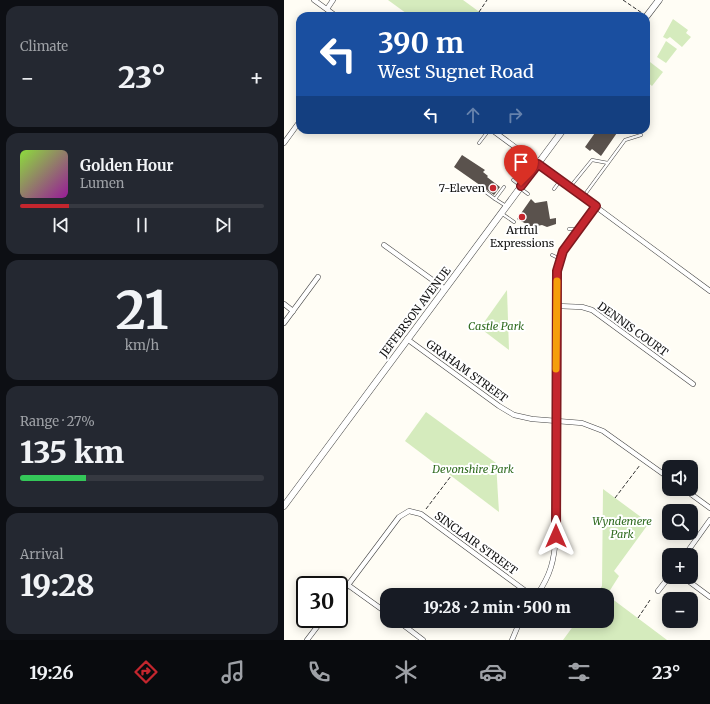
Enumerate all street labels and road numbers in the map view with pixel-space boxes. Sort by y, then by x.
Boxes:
street label: JEFFERSON AVENUE [376,264,454,361]
street label: DENNIS COURT [595,299,671,359]
street label: GRAHAM STREET [423,337,511,405]
street label: SINCLAIR STREET [432,508,520,578]

